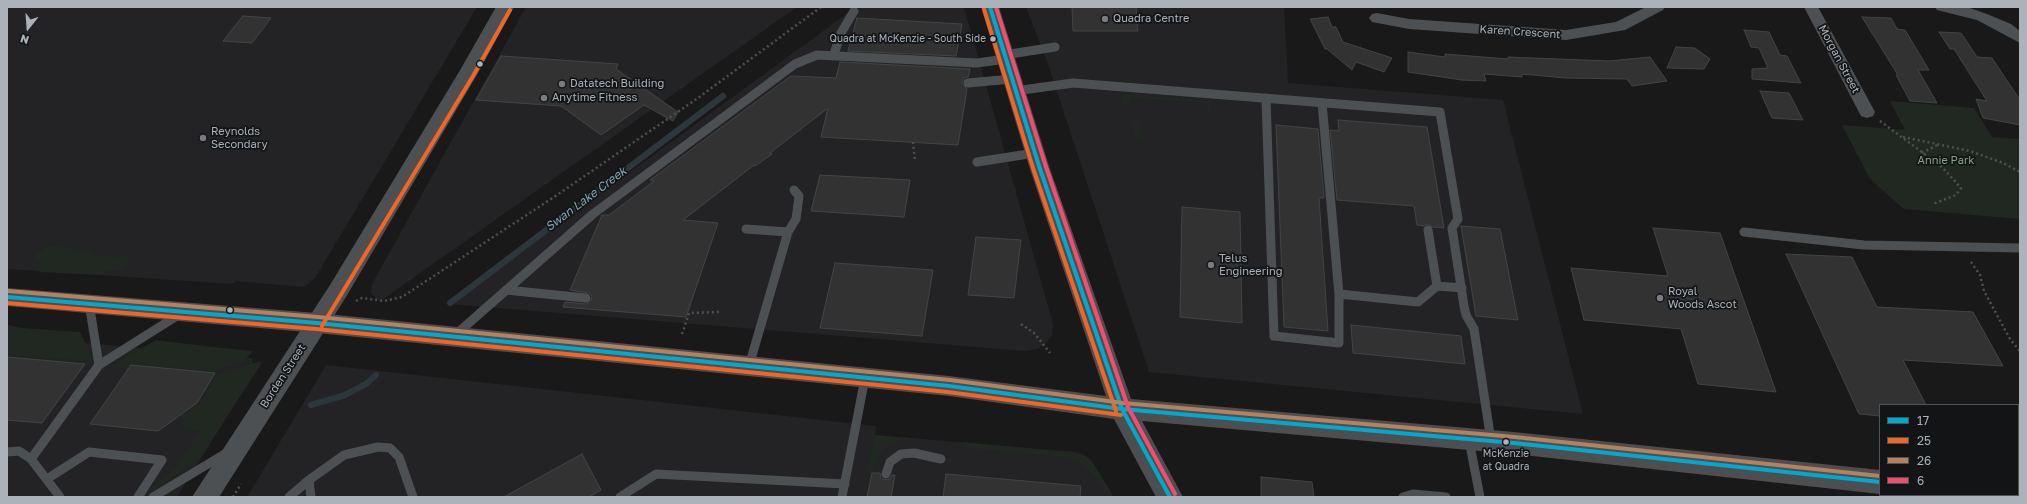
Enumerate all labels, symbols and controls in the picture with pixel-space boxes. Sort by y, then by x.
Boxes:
north arrow [8,8,48,48]
place label: Quadra Centre [1113,12,1189,26]
marker: Quadra Centre [1100,14,1110,24]
street label: Karen Crescent [1479,23,1561,41]
street label: Morgan Street [1815,23,1863,95]
text: N [18,33,30,47]
place label: Quadra at McKenzie - South Side [830,33,986,45]
marker: Quadra at McKenzie - South Side [988,34,998,44]
unlabelled marker [475,59,485,69]
place label: Datatech Building [570,77,664,91]
marker: Datatech Building [557,79,567,89]
place label: Anytime Fitness [552,91,637,105]
marker: Anytime Fitness [539,93,549,103]
place label: Reynolds Secondary [211,125,268,151]
marker: Reynolds Secondary [198,133,208,143]
park label: Annie Park [1918,154,1974,168]
water label: Swan Lake Creek [543,164,629,234]
place label: Telus Engineering [1219,252,1282,278]
marker: Telus Engineering [1206,260,1216,270]
place label: Royal Woods Ascot [1668,285,1737,311]
marker: Royal Woods Ascot [1655,293,1665,303]
unlabelled marker [225,305,235,315]
street label: Borden Street [257,342,309,410]
legend [1879,404,2019,496]
text: 17 [1917,413,1929,428]
text: 25 [1917,433,1931,448]
marker: McKenzie at Quadra [1501,437,1511,447]
place label: McKenzie at Quadra [1483,448,1529,472]
text: 26 [1917,453,1931,468]
text: 6 [1917,473,1924,488]

